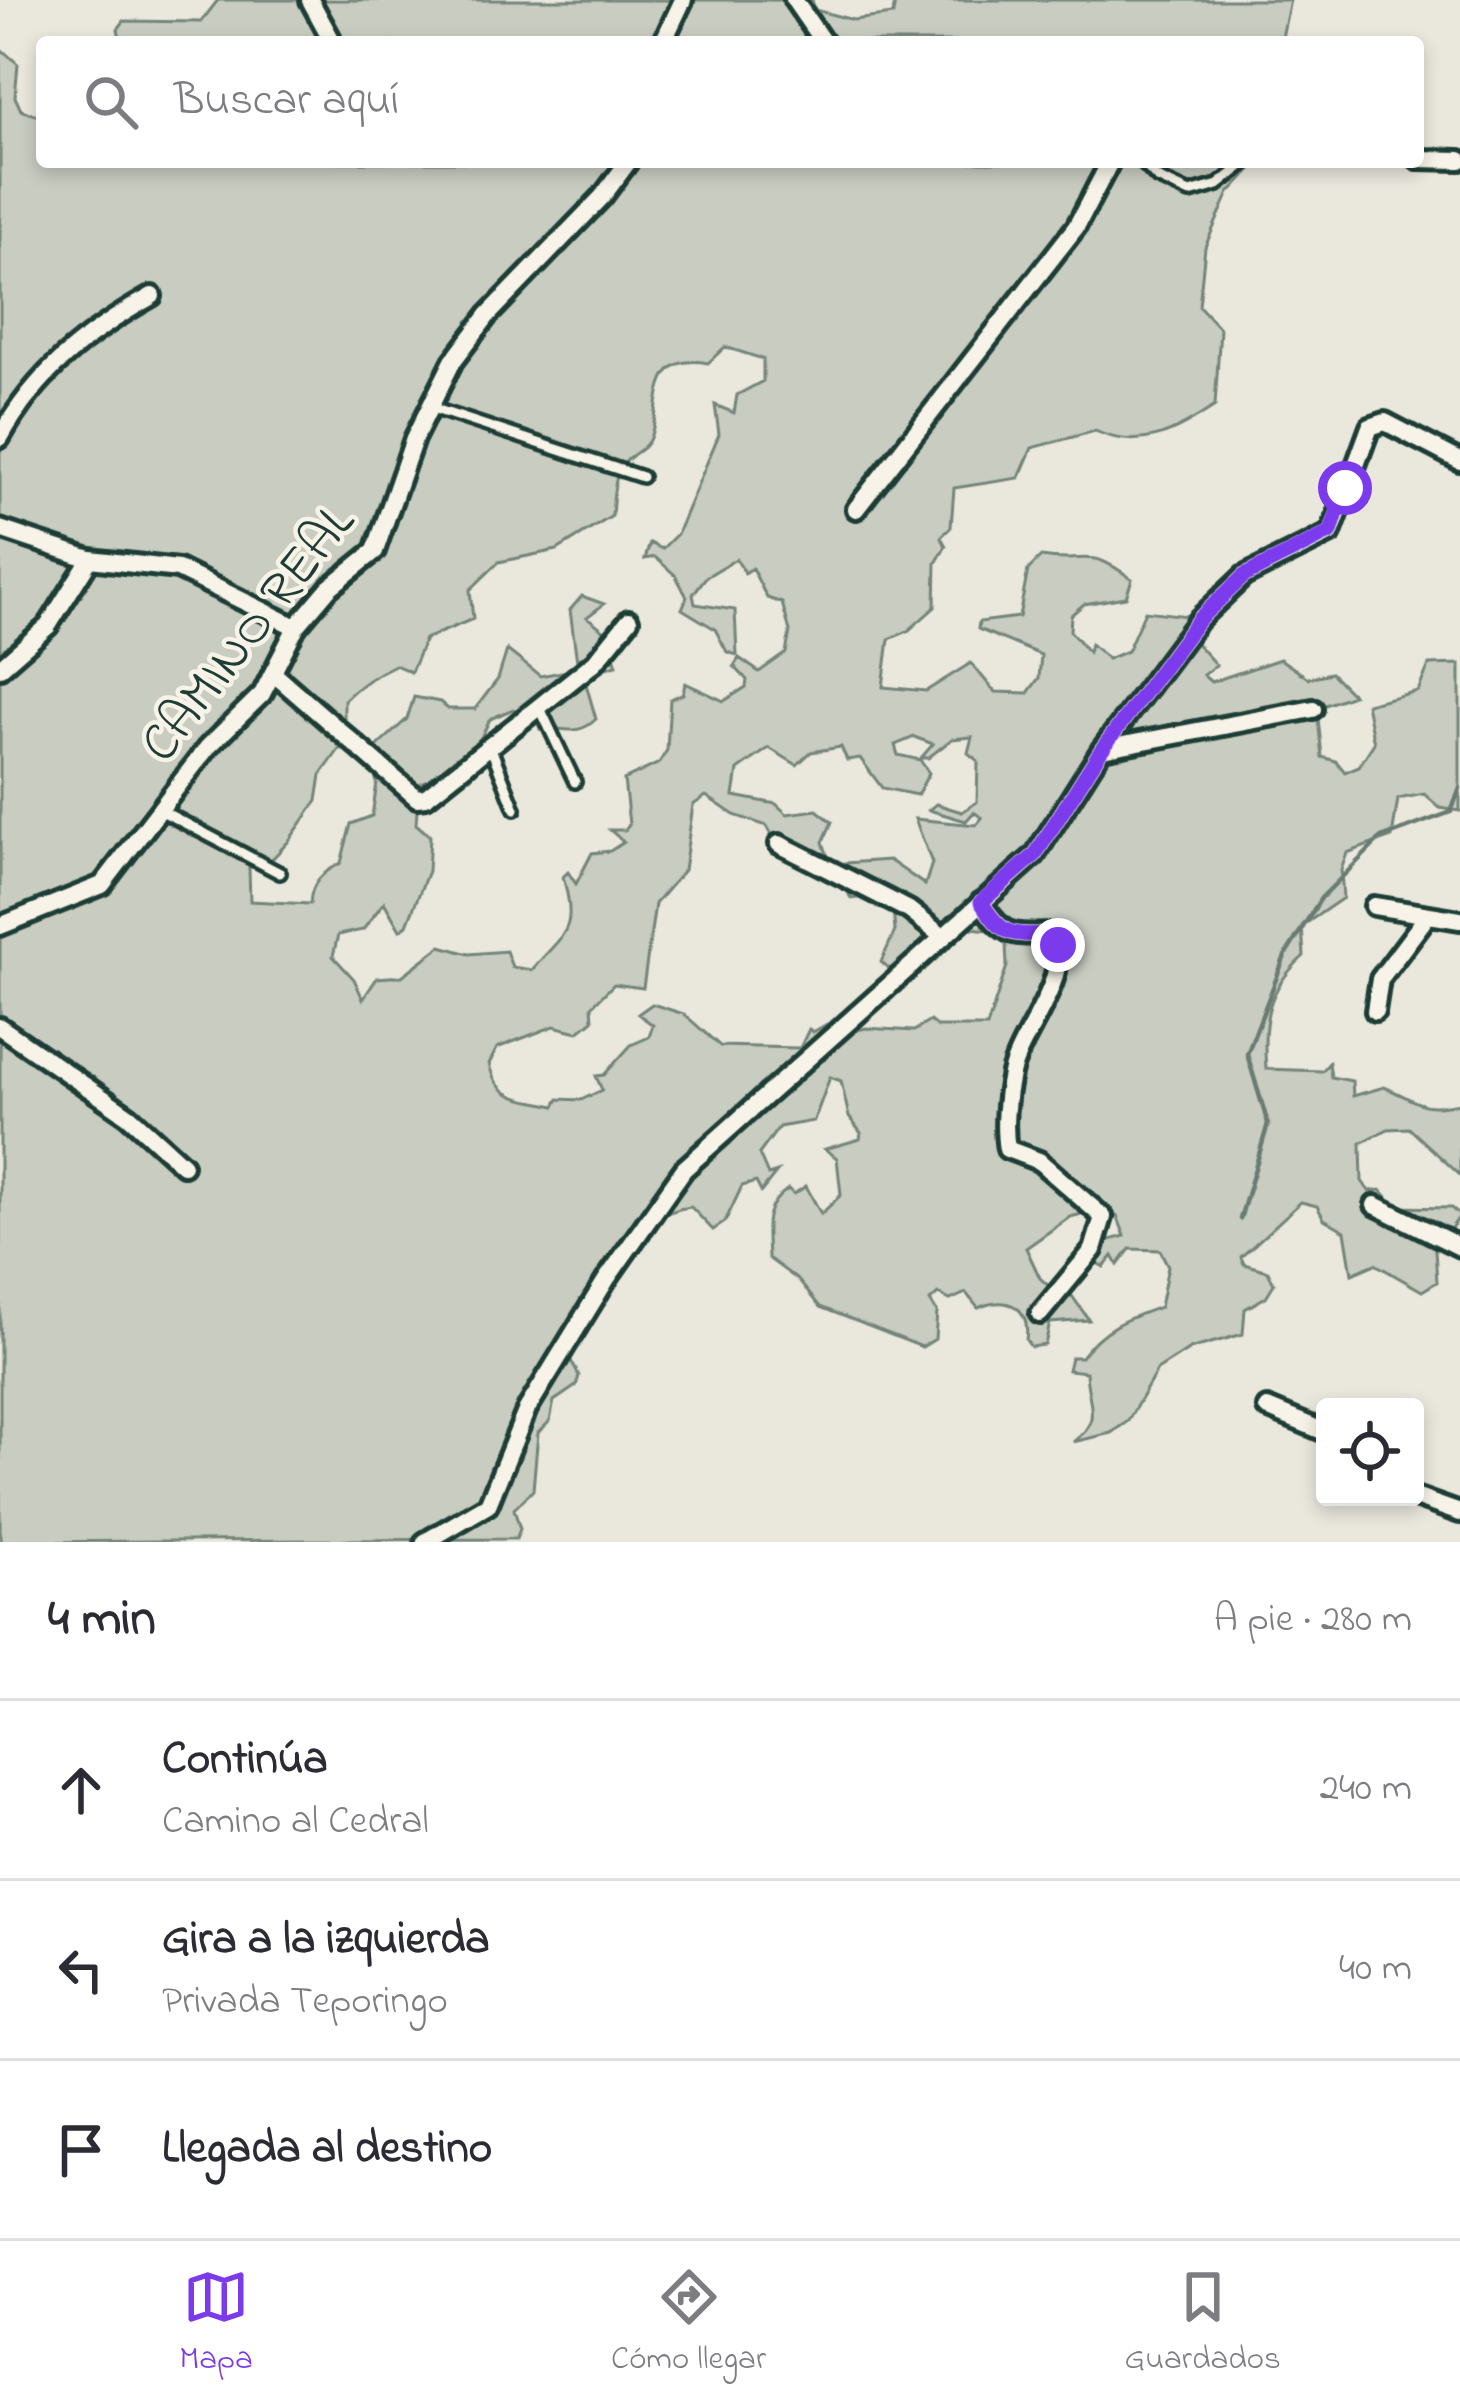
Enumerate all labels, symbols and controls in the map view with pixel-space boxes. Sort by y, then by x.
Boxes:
search box [36,36,1424,168]
icon: search [78,69,144,135]
text: Buscar aquí [174,69,399,135]
route start [1318,461,1372,515]
street label: CAMINO REAL [124,489,376,781]
route end [1031,918,1085,972]
map controls [1316,1398,1424,1506]
button: locate [1316,1398,1424,1506]
text: 4 min [48,1583,156,1658]
text: A pie · 280 m [1214,1592,1412,1649]
text: Continúa [162,1728,328,1794]
icon: ahead [48,1757,114,1823]
text: 240 m [1320,1761,1412,1818]
text: Camino al Cedral [162,1794,429,1851]
text: Gira a la izquierda [162,1908,490,1974]
icon: left [48,1937,114,2003]
text: 40 m [1339,1941,1412,1998]
text: Privada Teporingo [162,1974,448,2031]
icon: arrive [48,2117,114,2183]
text: Llegada al destino [162,2117,492,2183]
tab: Mapa [179,2264,253,2384]
tab: Cómo llegar [611,2264,766,2384]
tab: Guardados [1124,2264,1281,2384]

